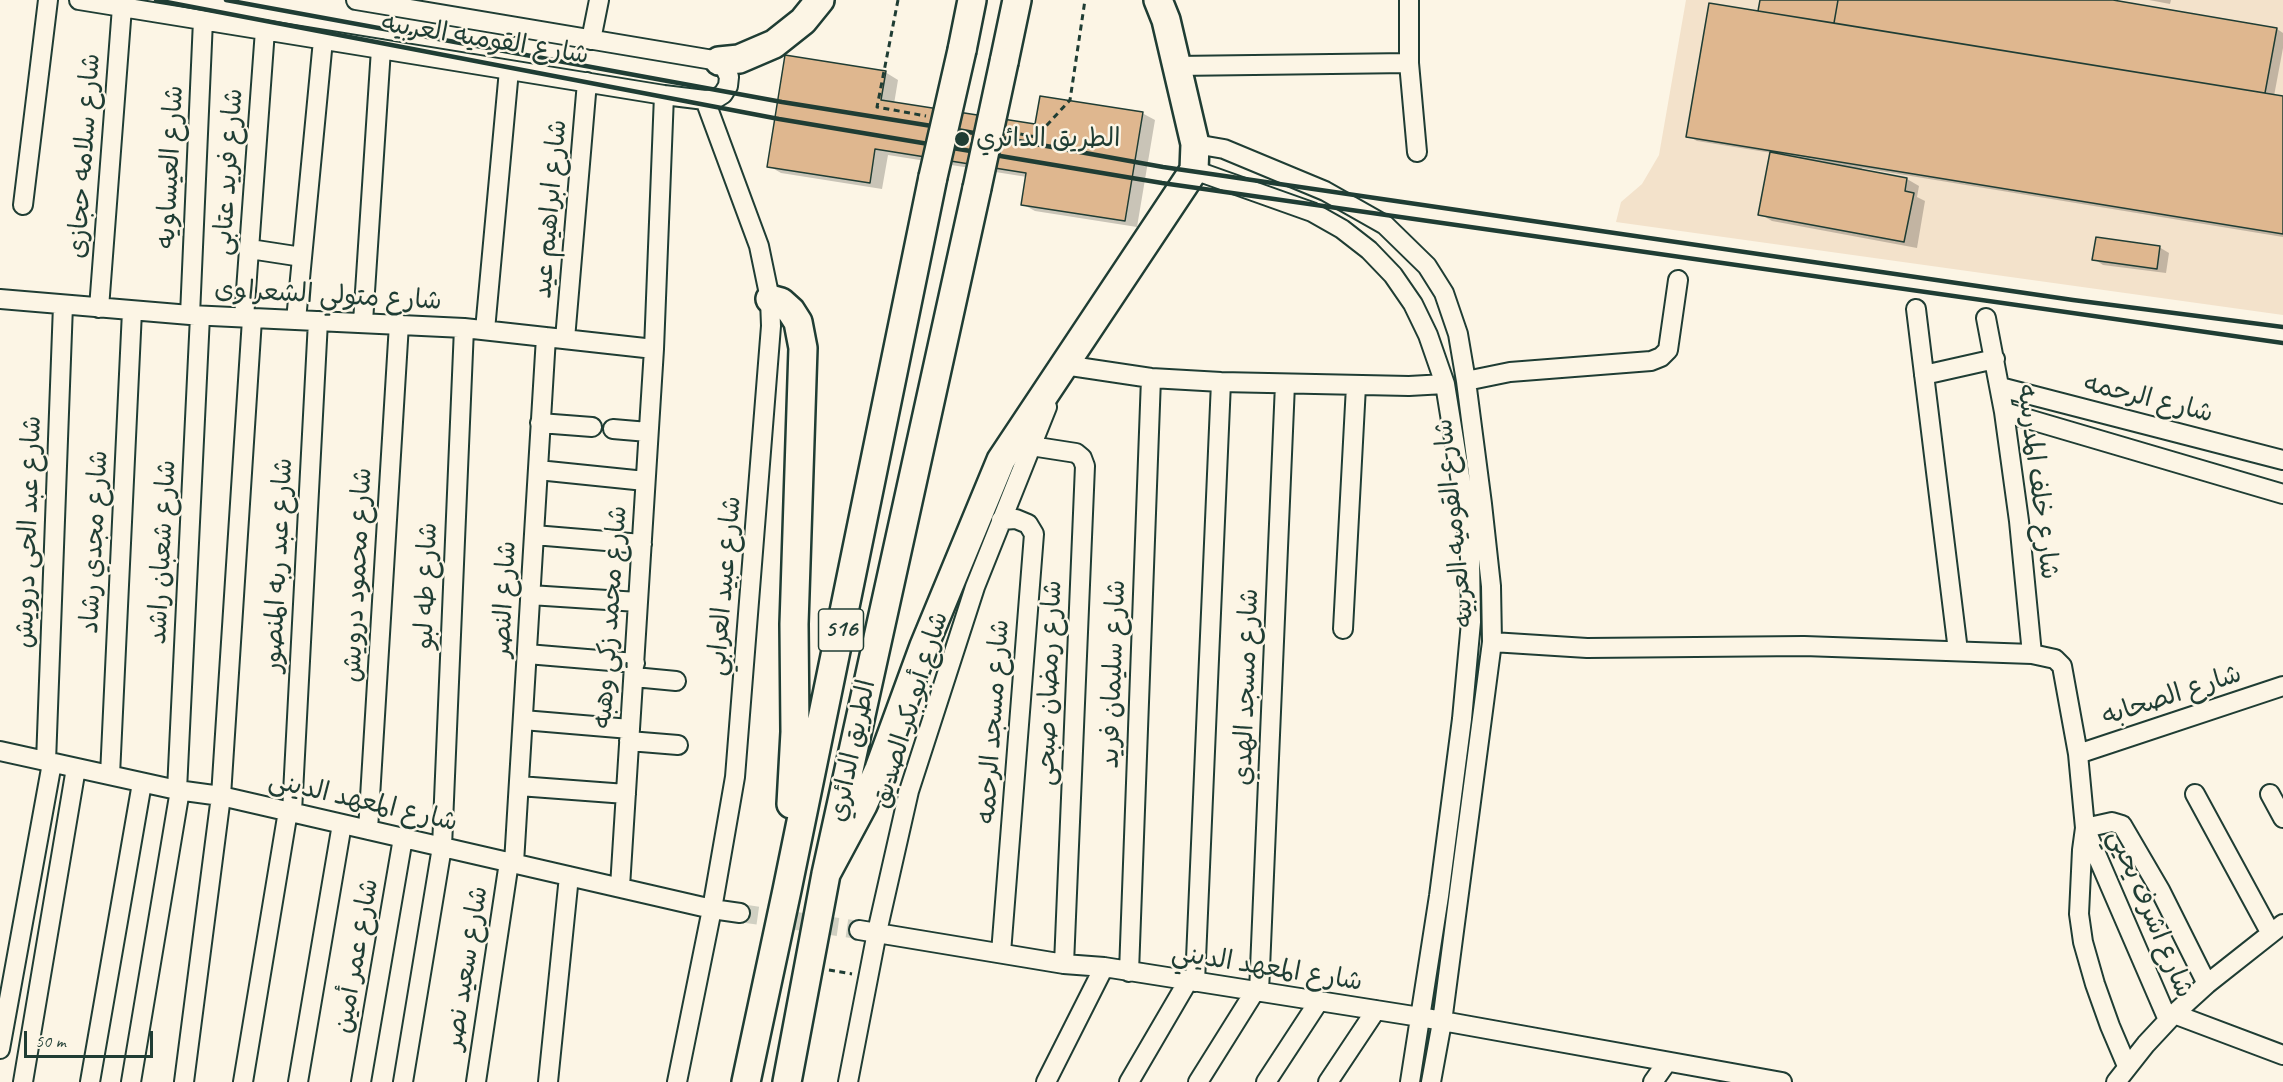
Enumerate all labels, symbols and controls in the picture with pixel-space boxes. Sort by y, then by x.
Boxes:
street label: شارع القوميه العربيه [379,8,591,72]
street label: شارع سلامه حجازى [62,52,108,260]
street label: شارع العيساويه [151,85,191,249]
street label: شارع فريد عتابى [208,87,250,257]
street label: شارع ابراهيم عيد [528,118,574,300]
place label: الطريق الدائري [976,123,1121,155]
marker: الطريق الدائري [953,130,971,148]
street label: شارع متولي الشعراوى [213,274,443,318]
street label: شارع الرحمه [2080,368,2216,430]
street label: شارع خلف المدرسه [2010,383,2064,581]
street label: شارع عبد الحى درويش [9,415,49,649]
street label: شارع القوميه العربيه [1429,417,1481,629]
street label: شارع مجدي رشاد [75,449,115,635]
street label: شارع عبد ربه المنصور [258,457,300,673]
street label: شارع شعبان راشد [143,459,183,645]
street label: شارع محمود درويش [337,467,379,683]
street label: شارع عبيد العرابي [702,495,748,677]
street label: شارع محمد زكي وهبه [588,505,634,729]
street label: شارع طه لبو [409,522,445,650]
street label: شارع النصر [486,540,524,658]
street label: شارع سليمان فريد [1095,579,1133,769]
street label: شارع رمضان صبحى [1031,580,1069,786]
street label: شارع مسجد الهدي [1228,588,1266,786]
street label: شارع أبو بكر الصديق [866,608,956,812]
road number: 516 [818,609,864,651]
street label: شارع مسجد الرحمه [971,618,1017,826]
street label: شارع الصحابه [2098,659,2246,733]
street label: الطريق الدائري [823,677,883,825]
street label: شارع المعهد الدينى [266,765,460,839]
street label: شارع اشرف يحيي [2101,825,2199,1003]
street label: شارع عمر أمين [328,876,386,1036]
street label: شارع سعيد نصر [439,884,495,1052]
street label: شارع المعهد الديني [1169,938,1365,998]
scale bar [27,1019,156,1057]
text: 50 m [35,1030,66,1052]

